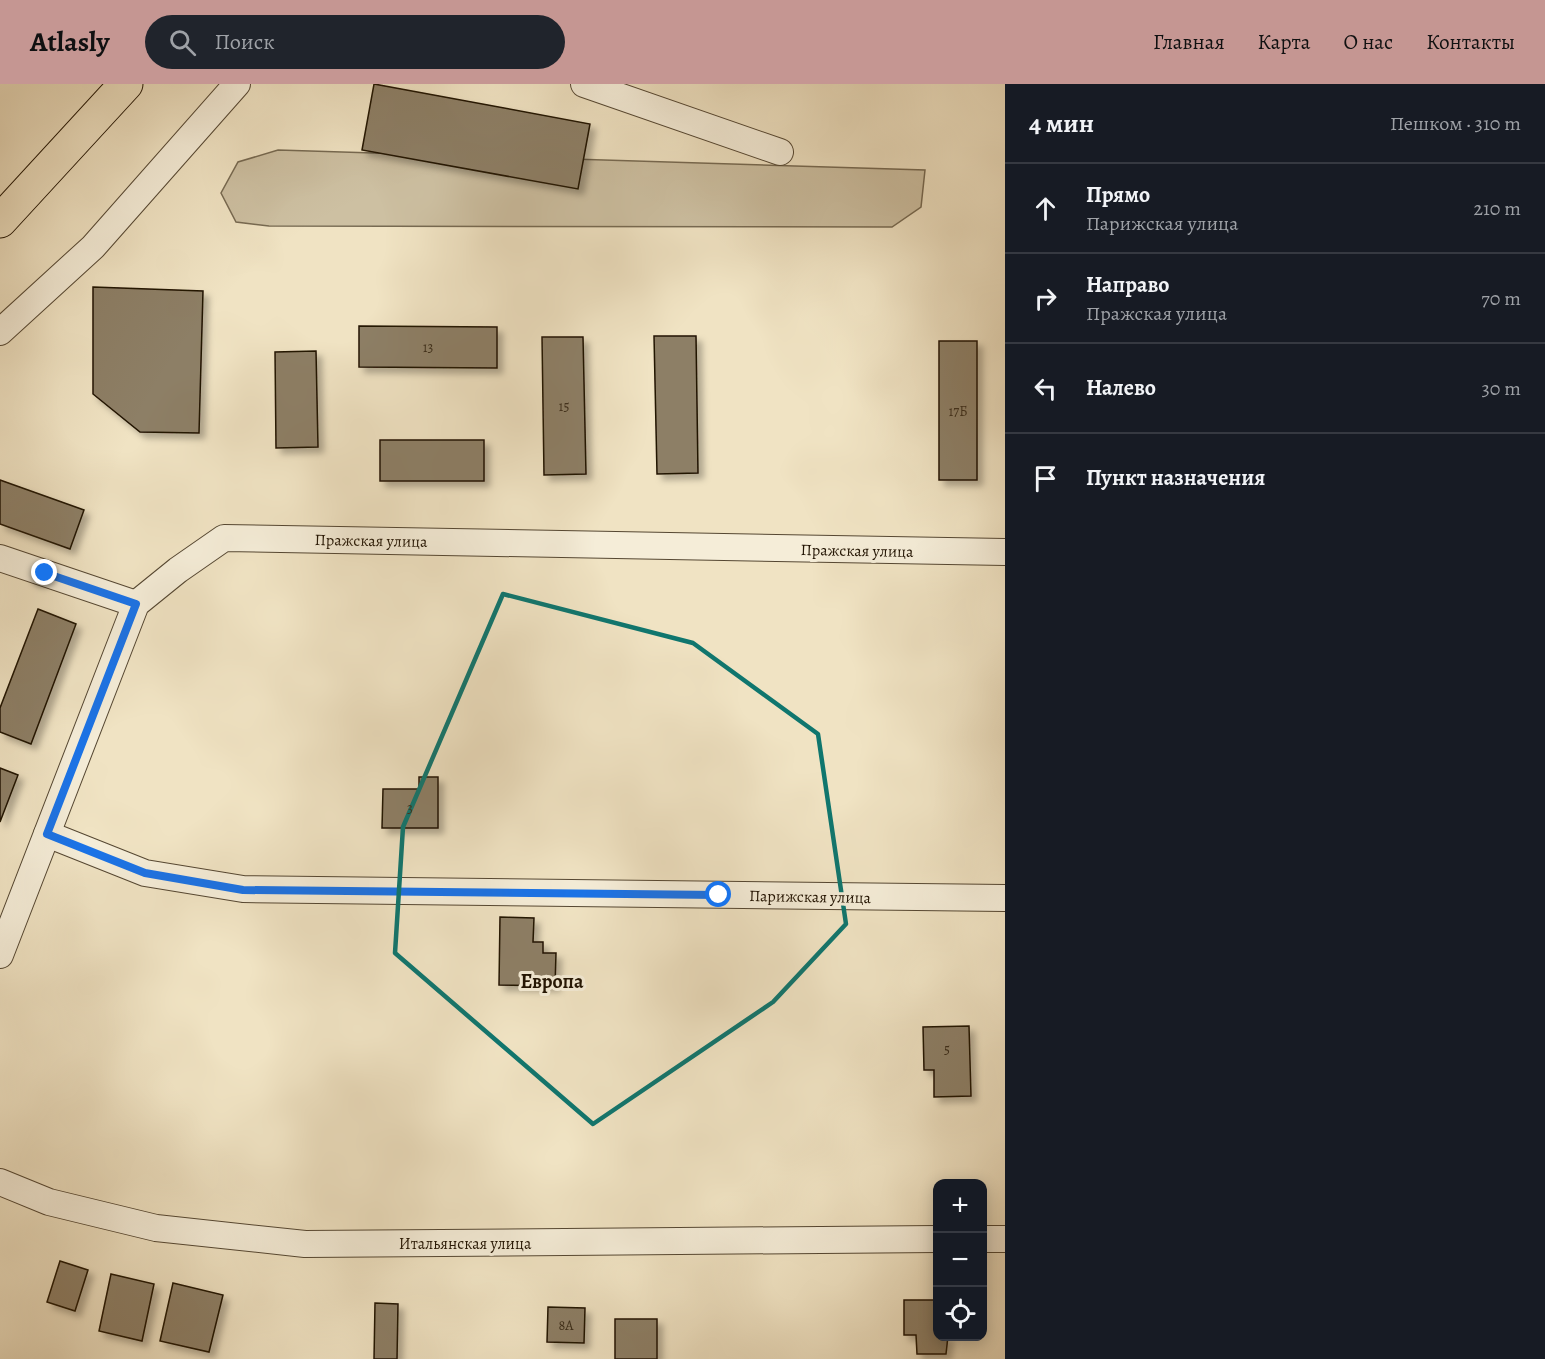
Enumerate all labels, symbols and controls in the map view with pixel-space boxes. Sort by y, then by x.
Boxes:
search box [145,15,565,69]
text: Atlasly [30,23,109,61]
icon: search [166,26,199,59]
text: Поиск [214,27,275,57]
text: Главная [1153,28,1225,56]
text: Карта [1258,28,1310,56]
text: О нас [1343,28,1393,56]
text: Контакты [1426,28,1515,56]
text: 4 мин [1029,106,1094,141]
text: Пешком · 310 m [1390,110,1521,137]
text: Прямо [1086,180,1150,210]
icon: ahead [1029,192,1062,225]
text: 210 m [1473,195,1521,222]
text: Парижская улица [1086,210,1238,237]
text: Направо [1086,270,1169,300]
icon: right [1029,282,1062,315]
text: 70 m [1481,285,1521,312]
text: Пражская улица [1086,300,1227,327]
house number: 13 [423,338,433,357]
icon: left [1029,372,1062,405]
text: Налево [1086,373,1156,403]
text: 30 m [1481,375,1521,402]
house number: 15 [559,397,569,416]
house number: 17Б [948,402,968,421]
icon: arrive [1029,462,1062,495]
text: Пункт назначения [1086,463,1265,493]
street label: Пражская улица [314,529,428,553]
street label: Пражская улица [800,539,914,563]
route end [31,559,57,585]
house number: 3 [407,799,413,818]
route start [705,881,731,907]
street label: Парижская улица [749,885,872,909]
district label: Европа [520,968,584,995]
house number: 5 [944,1040,950,1059]
map controls [933,1179,987,1341]
button: + [933,1179,987,1233]
street label: Итальянская улица [399,1233,532,1255]
button: − [933,1233,987,1287]
button: locate [933,1287,987,1341]
house number: 8А [559,1316,574,1335]

